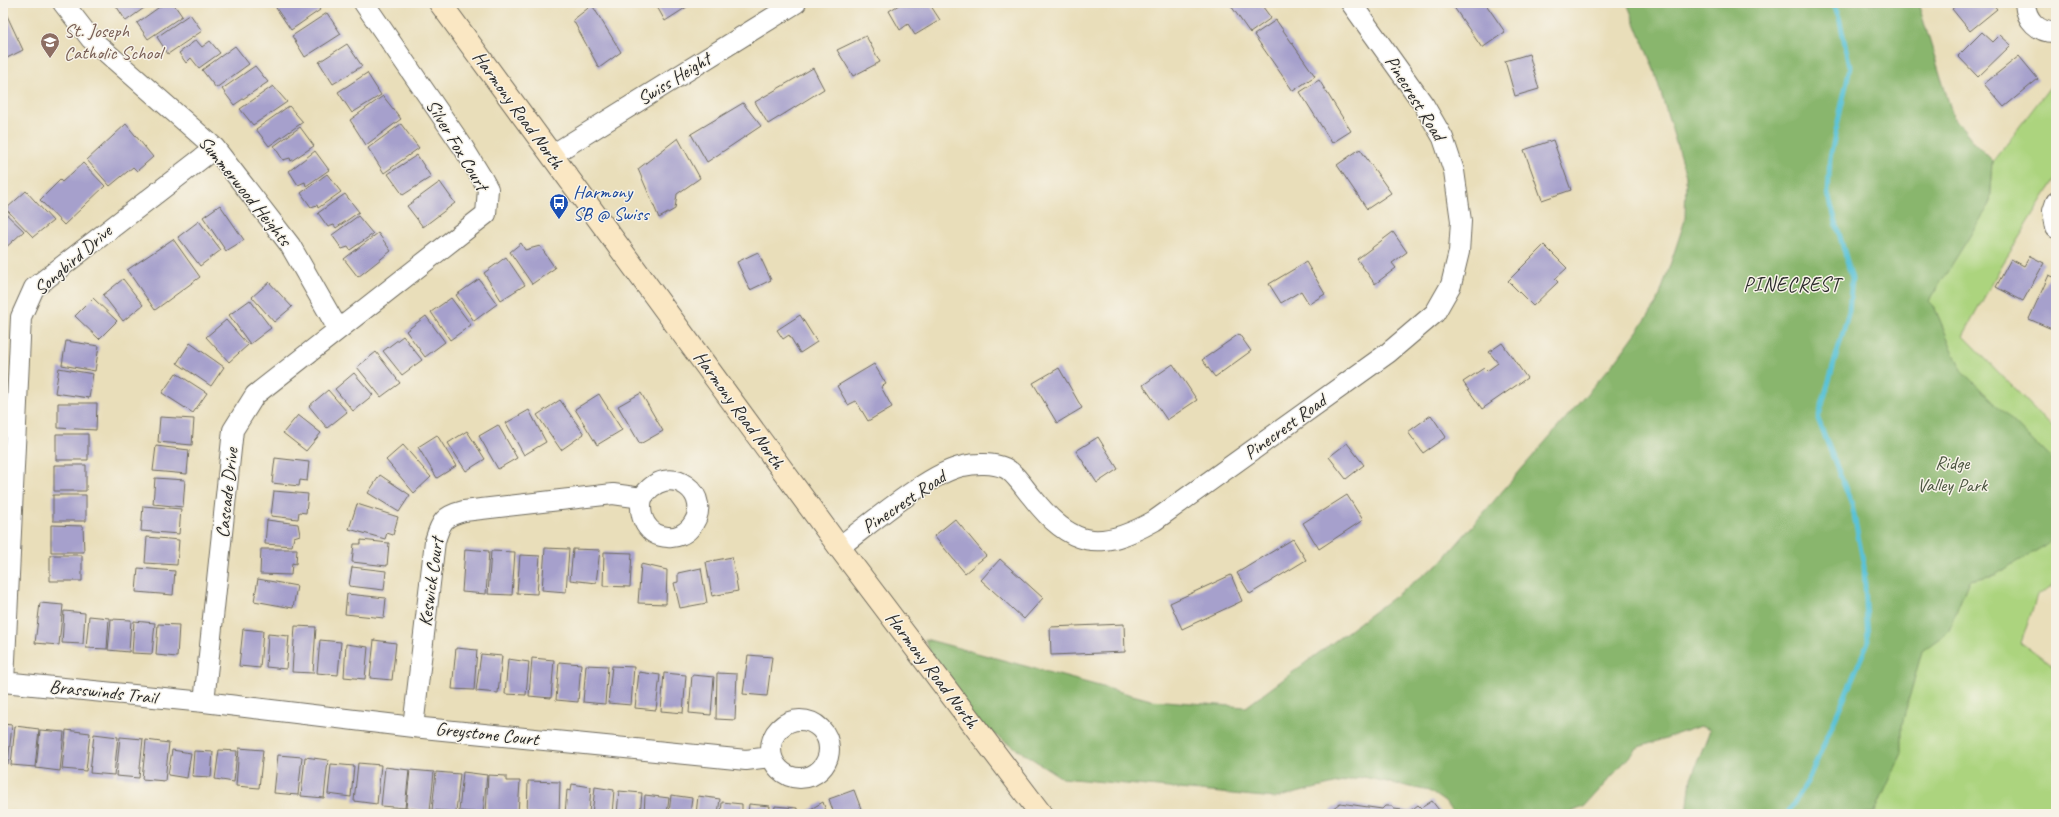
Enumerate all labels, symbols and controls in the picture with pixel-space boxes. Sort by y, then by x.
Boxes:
place label: St. Joseph Catholic School [64,19,166,65]
school or university icon: St. Joseph Catholic School [39,31,61,59]
street label: Harmony Road North [467,46,570,175]
street label: Swiss Height [633,46,717,111]
street label: Pinecrest Road [1379,51,1452,147]
street label: Silver Fox Court [420,95,495,197]
street label: Summerwood Heights [193,131,298,252]
place label: Harmony SB @ Swiss [573,180,650,226]
bus stop icon: Harmony SB @ Swiss [548,192,570,220]
street label: Songbird Drive [29,218,118,300]
district label: PINECREST [1743,272,1843,297]
street label: Harmony Road North [688,346,791,475]
street label: Pinecrest Road [1239,388,1333,465]
street label: Cascade Drive [210,445,244,539]
park label: Ridge Valley Park [1917,451,1988,497]
street label: Pinecrest Road [857,464,953,539]
street label: Keswick Court [413,533,449,628]
street label: Harmony Road North [880,607,985,734]
street label: Brasswinds Trail [48,674,162,710]
street label: Greystone Court [434,717,541,752]

